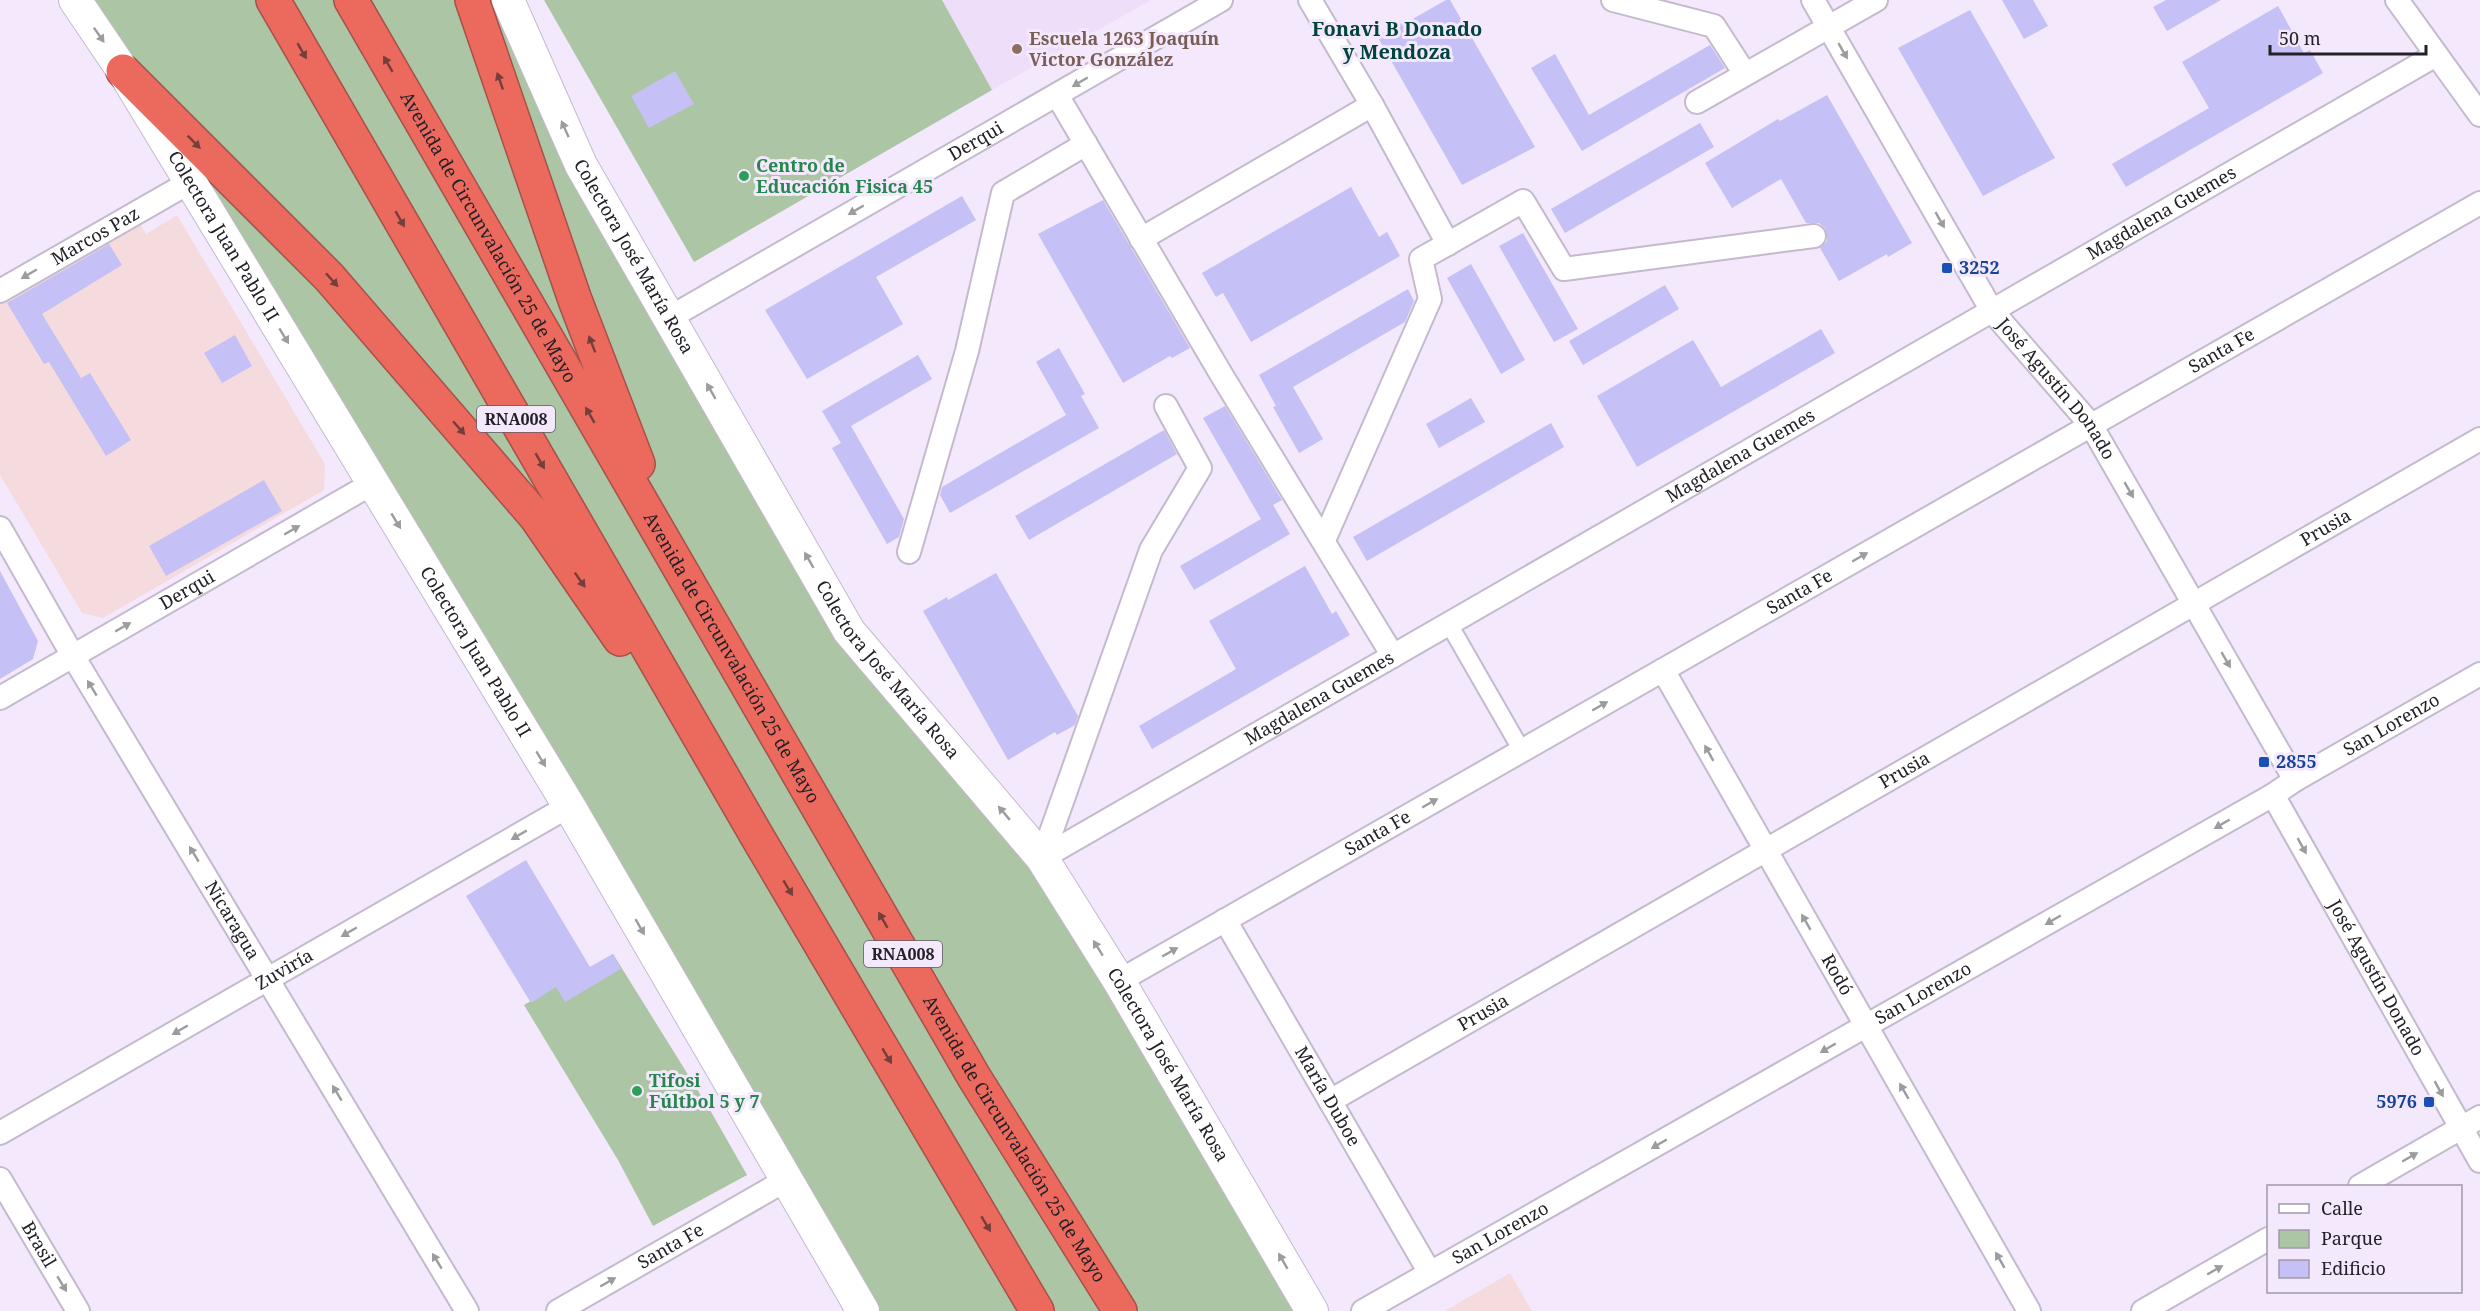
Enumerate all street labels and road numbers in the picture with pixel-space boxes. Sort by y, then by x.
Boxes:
street label: Avenida de Circunvalación 25 de Mayo [395,87,583,387]
street label: Derqui [943,115,1007,166]
street label: Colectora Juan Pablo II [163,146,285,326]
street label: Colectora José María Rosa [569,154,700,358]
street label: Magdalena Guemes [2082,160,2240,265]
street label: Marcos Paz [47,201,143,270]
street label: José Agustín Donado [1992,312,2121,464]
street label: Santa Fe [2184,322,2258,378]
street label: Magdalena Guemes [1661,402,1819,507]
road number: RNA008 [477,406,555,432]
street label: Prusia [2296,503,2355,551]
street label: Avenida de Circunvalación 25 de Mayo [639,507,826,807]
street label: Colectora Juan Pablo II [415,561,537,741]
street label: Santa Fe [1762,563,1836,619]
street label: Derqui [155,564,219,615]
street label: Colectora José María Rosa [811,576,965,763]
street label: Magdalena Guemes [1240,645,1398,750]
street label: San Lorenzo [2339,687,2444,761]
street label: Prusia [1874,745,1934,793]
street label: Santa Fe [1340,804,1415,861]
street label: Nicaragua [200,876,266,964]
street label: José Agustín Donado [2323,894,2431,1060]
road number: RNA008 [864,941,942,967]
street label: Zuviría [251,943,317,995]
street label: Rodó [1817,949,1859,999]
street label: San Lorenzo [1870,956,1975,1029]
street label: Colectora José María Rosa [1102,963,1235,1166]
street label: Prusia [1453,988,1513,1036]
street label: Avenida de Circunvalación 25 de Mayo [918,990,1112,1287]
street label: María Duboe [1290,1042,1367,1150]
street label: San Lorenzo [1447,1195,1552,1269]
street label: Brasil [17,1216,63,1272]
street label: Santa Fe [633,1217,708,1274]

